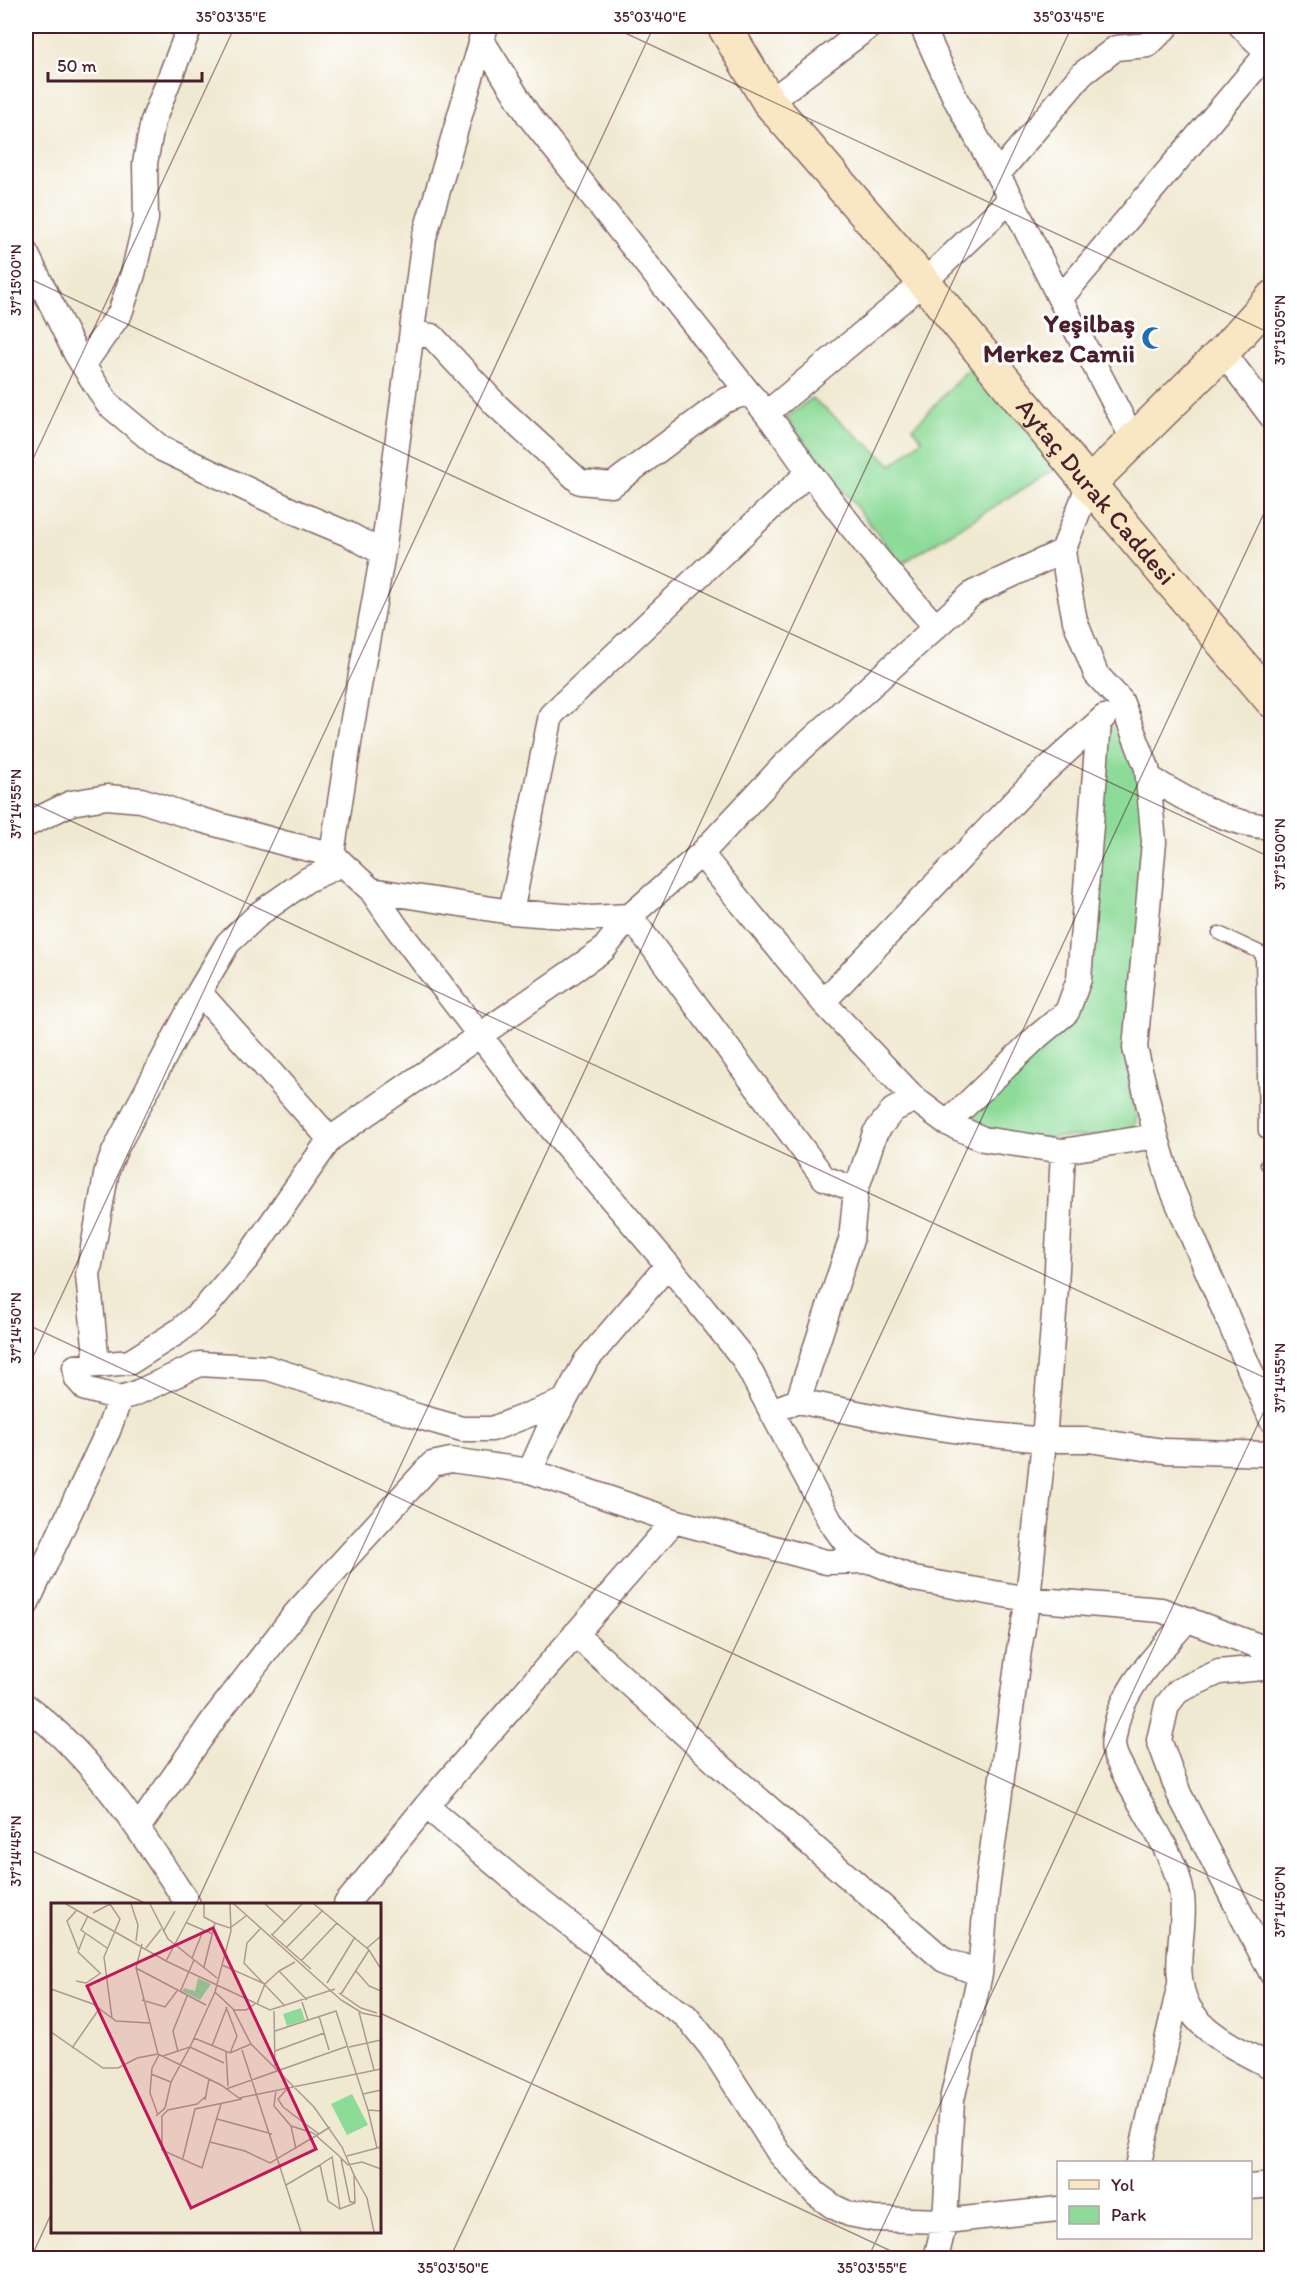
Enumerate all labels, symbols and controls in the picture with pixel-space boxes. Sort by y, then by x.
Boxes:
text: 35°03'35"E [196,8,266,26]
text: 35°03'40"E [614,8,686,26]
text: 35°03'45"E [1033,8,1105,26]
scale bar [48,45,202,83]
text: 50 m [57,55,97,77]
text: 37°15'00"N [7,244,25,316]
text: 37°15'05"N [1271,295,1289,365]
place label: Yeşilbaş Merkez Camii [983,307,1135,369]
mosque icon: Yeşilbaş Merkez Camii [1140,325,1166,351]
street label: Aytaç Durak Caddesi [1009,392,1183,591]
text: 37°14'55"N [7,769,25,839]
text: 37°15'00"N [1271,818,1289,890]
text: 37°14'50"N [7,1292,25,1364]
text: 37°14'55"N [1271,1343,1289,1413]
text: 37°14'45"N [7,1815,25,1887]
text: 37°14'50"N [1271,1866,1289,1938]
inset map [51,1903,381,2233]
legend [1057,2161,1252,2239]
text: Yol [1111,2174,1134,2196]
text: Park [1111,2204,1146,2226]
text: 35°03'50"E [417,2259,489,2277]
text: 35°03'55"E [837,2259,907,2277]

